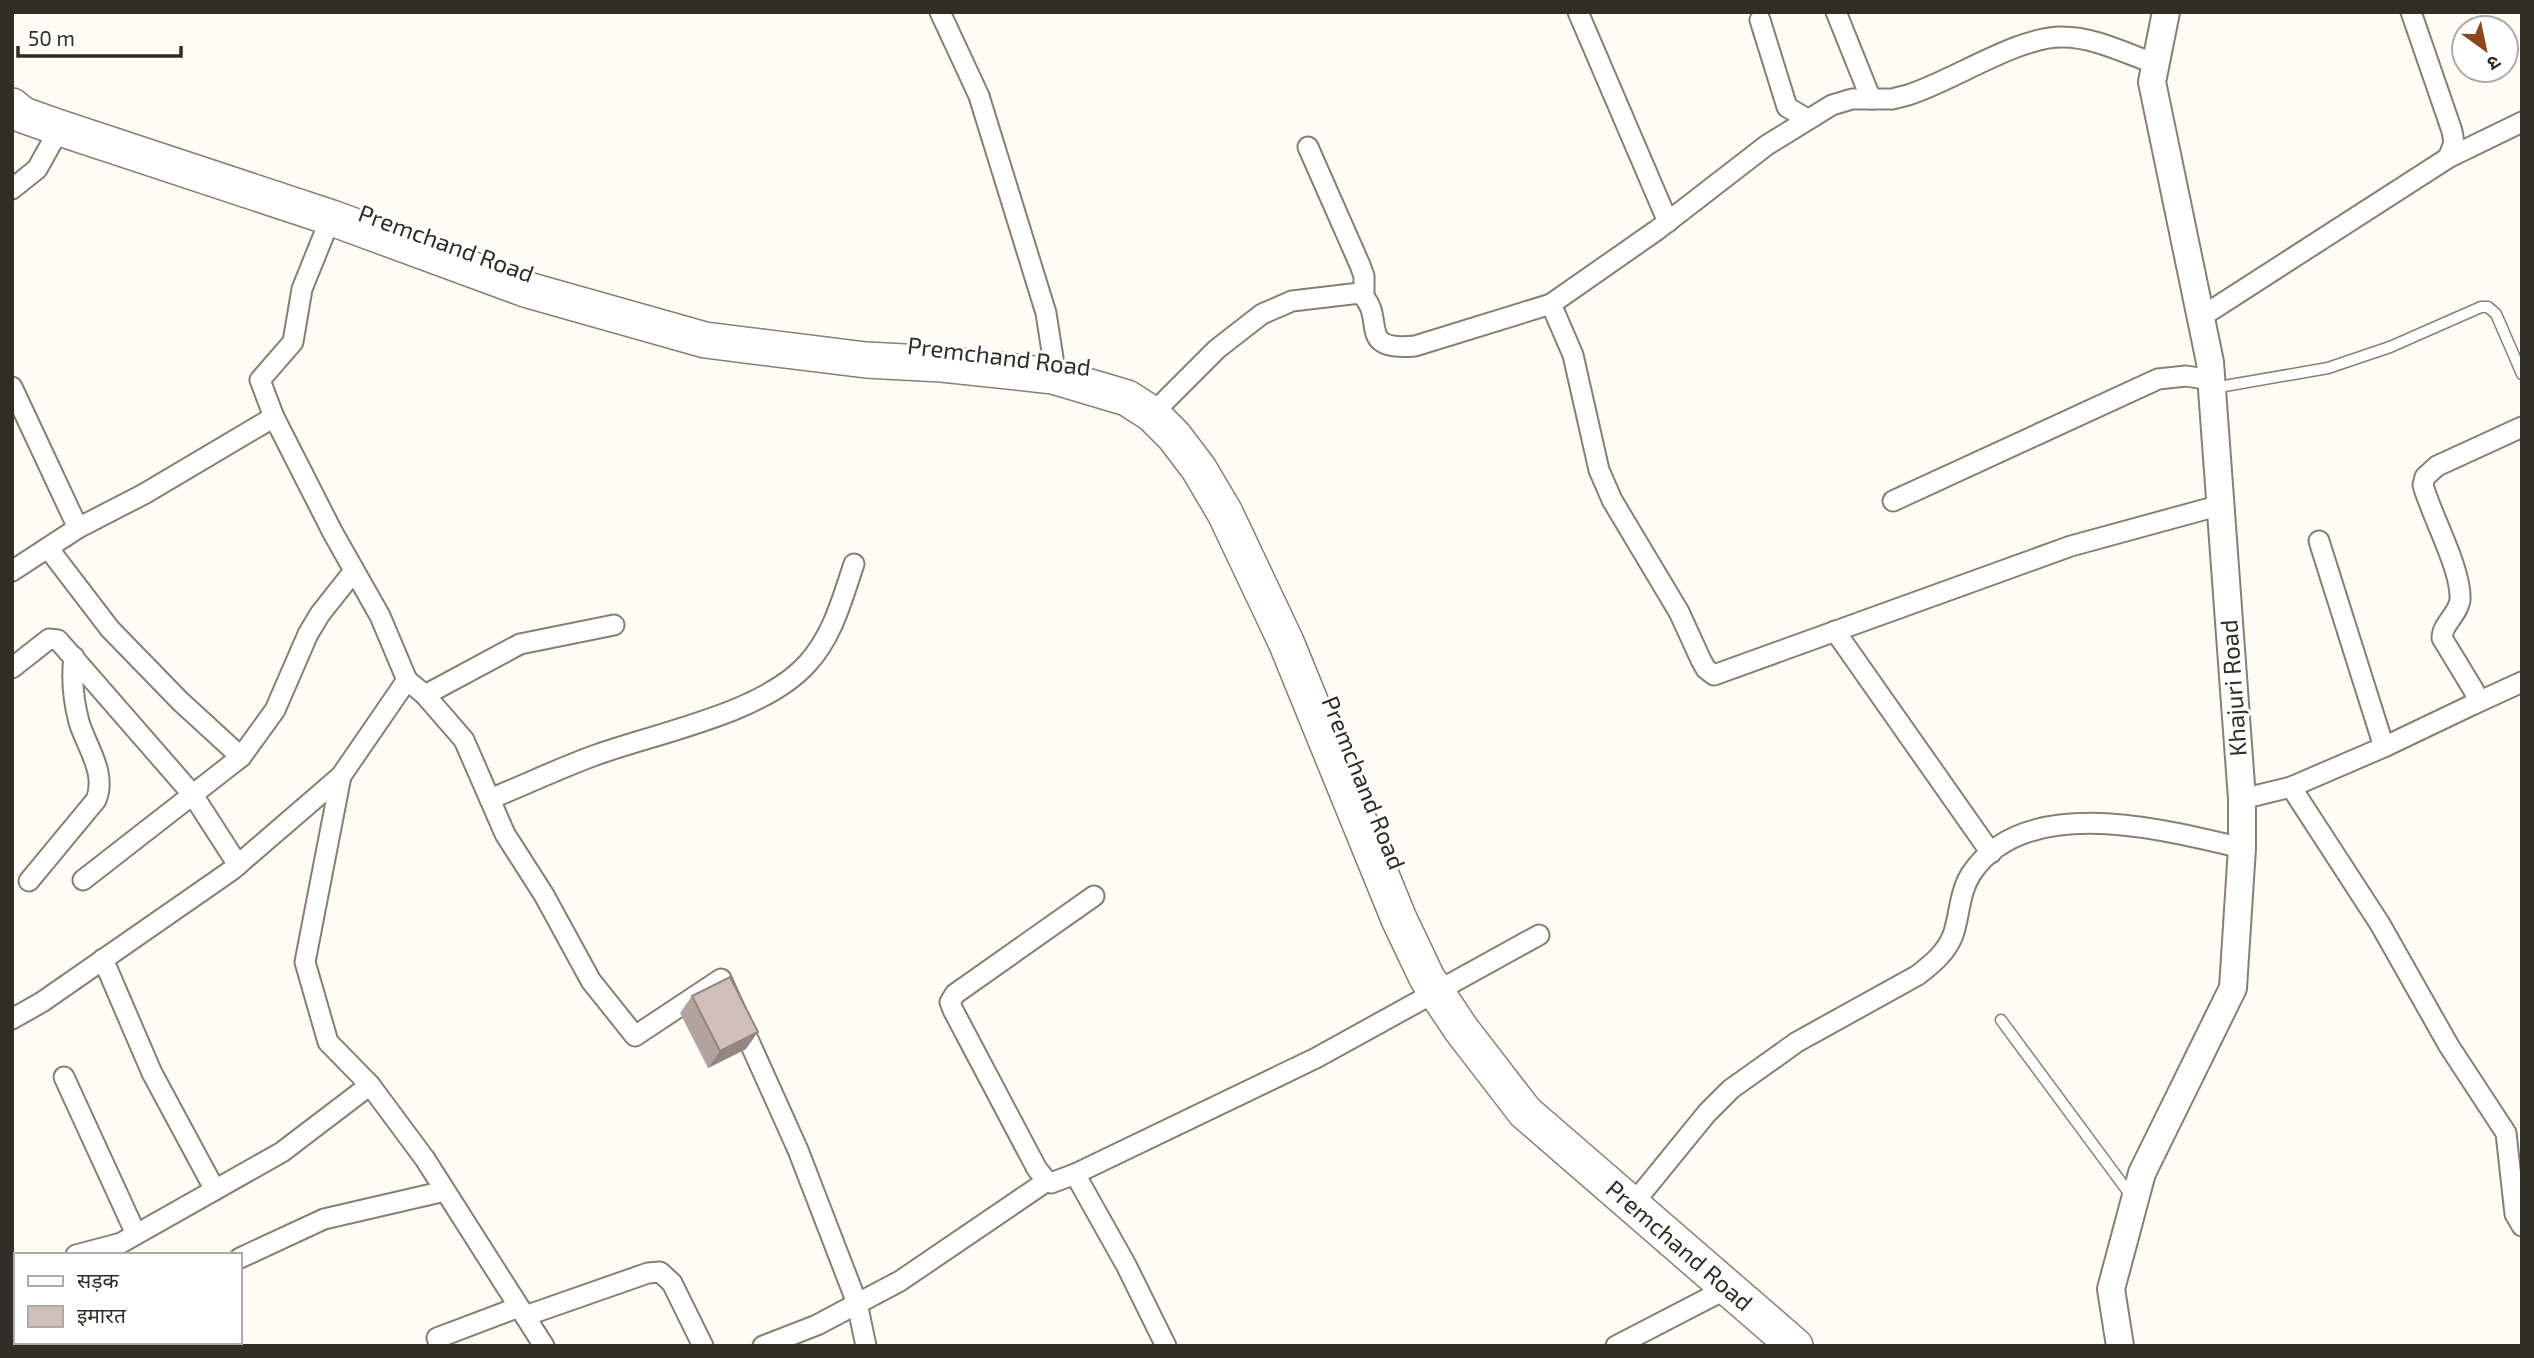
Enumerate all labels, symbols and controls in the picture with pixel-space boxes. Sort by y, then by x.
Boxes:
scale bar [18,14,180,58]
north arrow [2450,14,2520,84]
text: 50 m [28,25,75,50]
text: उ [2483,51,2505,77]
street label: Premchand Road [355,197,538,288]
street label: Premchand Road [906,330,1093,381]
street label: Khajuri Road [2213,619,2252,758]
street label: Premchand Road [1316,691,1412,873]
street label: Premchand Road [1601,1173,1759,1316]
legend [14,1253,242,1344]
text: सड़क [77,1267,119,1292]
text: इमारत [77,1302,127,1327]

